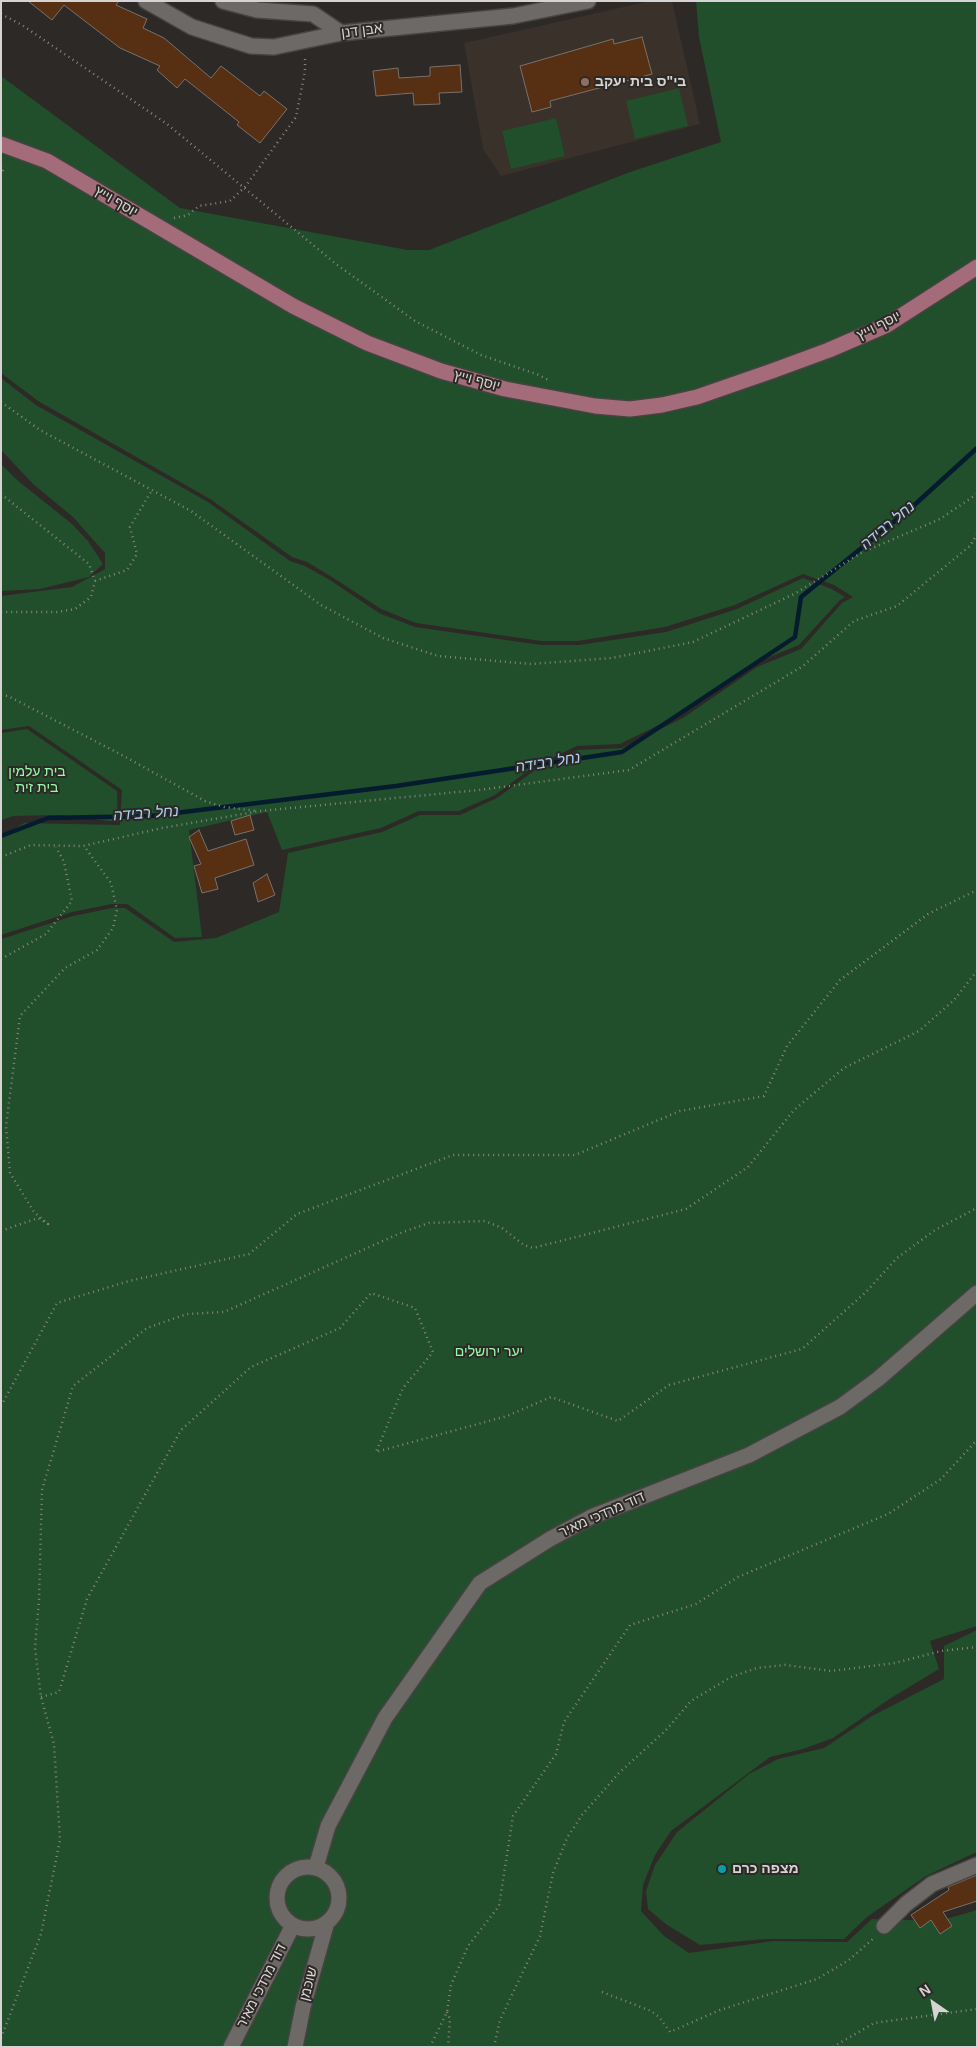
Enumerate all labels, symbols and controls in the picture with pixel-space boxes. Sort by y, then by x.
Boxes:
street label: אבן דנן [340,20,384,42]
place label: בי"ס בית יעקב [595,74,686,90]
marker: בי"ס בית יעקב [579,76,591,88]
street label: יוסף וייץ [91,183,141,221]
street label: יוסף וייץ [854,308,904,344]
street label: יוסף וייץ [452,367,502,395]
water label: נחל רבידה [857,498,919,554]
water label: נחל רבידה [514,749,582,777]
park label: בית עלמין בית זית [8,764,66,796]
water label: נחל רבידה [113,803,179,825]
park label: יער ירושלים [455,1344,523,1360]
street label: דוד מרדכי מאיר [557,1489,647,1541]
place label: מצפה כרם [732,1861,799,1877]
marker: מצפה כרם [716,1863,728,1875]
street label: דוד מרדכי מאיר [234,1941,290,2031]
street label: שוכמן [296,1965,322,2003]
north arrow [908,1978,958,2028]
text: N [916,1981,933,2000]

